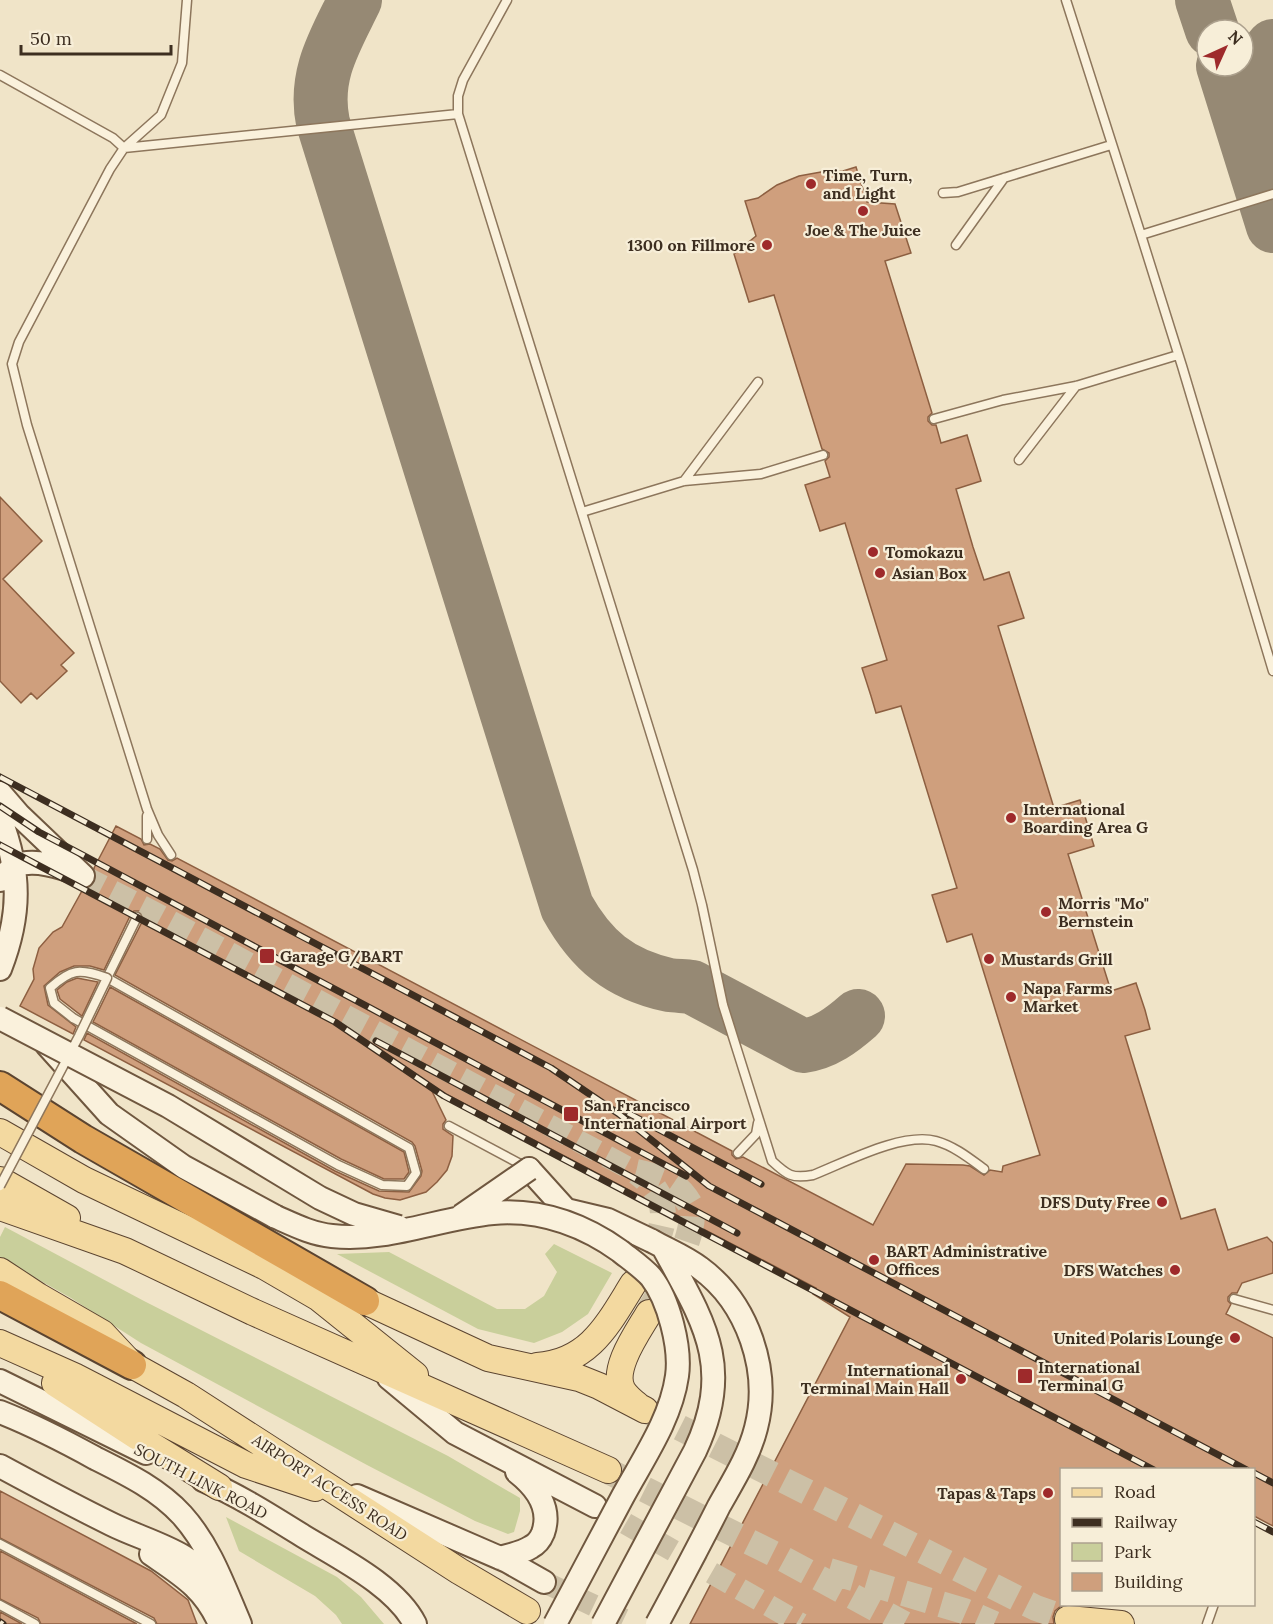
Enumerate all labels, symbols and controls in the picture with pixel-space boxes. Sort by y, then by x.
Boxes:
scale bar [21,18,171,56]
north arrow [1195,18,1255,78]
text: N [1224,26,1247,49]
text: 50 m [30,27,72,50]
place label: Time, Turn, and Light [823,165,912,203]
marker: Time, Turn, and Light [804,177,818,191]
marker: Joe & The Juice [856,204,870,218]
place label: Joe & The Juice [805,220,921,240]
place label: 1300 on Fillmore [627,235,755,255]
marker: 1300 on Fillmore [760,238,774,252]
place label: Tomokazu [885,542,963,562]
marker: Tomokazu [866,545,880,559]
place label: Asian Box [892,563,967,583]
marker: Asian Box [873,566,887,580]
place label: International Boarding Area G [1023,799,1148,837]
marker: International Boarding Area G [1004,811,1018,825]
place label: Morris "Mo" Bernstein [1058,893,1149,931]
marker: Morris "Mo" Bernstein [1039,905,1053,919]
place label: Garage G/BART [280,946,404,967]
marker: Garage G/BART [258,947,276,965]
place label: Mustards Grill [1001,949,1113,969]
marker: Mustards Grill [982,952,996,966]
place label: Napa Farms Market [1023,978,1113,1016]
marker: Napa Farms Market [1004,990,1018,1004]
place label: San Francisco International Airport [584,1095,747,1133]
marker: San Francisco International Airport [562,1105,580,1123]
place label: DFS Duty Free [1040,1192,1150,1212]
marker: DFS Duty Free [1155,1195,1169,1209]
place label: BART Administrative Offices [886,1241,1047,1279]
marker: BART Administrative Offices [867,1253,881,1267]
place label: DFS Watches [1064,1260,1163,1280]
marker: DFS Watches [1168,1263,1182,1277]
place label: United Polaris Lounge [1054,1328,1223,1348]
marker: United Polaris Lounge [1228,1331,1242,1345]
place label: International Terminal G [1038,1357,1140,1395]
place label: International Terminal Main Hall [801,1360,949,1398]
marker: International Terminal G [1016,1367,1034,1385]
marker: International Terminal Main Hall [954,1372,968,1386]
street label: AIRPORT ACCESS ROAD [248,1429,412,1545]
street label: SOUTH LINK ROAD [131,1439,271,1523]
legend [1060,1468,1255,1606]
text: Road [1114,1480,1156,1503]
place label: Tapas & Taps [937,1483,1036,1503]
marker: Tapas & Taps [1041,1486,1055,1500]
text: Railway [1114,1510,1178,1533]
text: Park [1114,1540,1152,1563]
text: Building [1114,1570,1184,1593]

